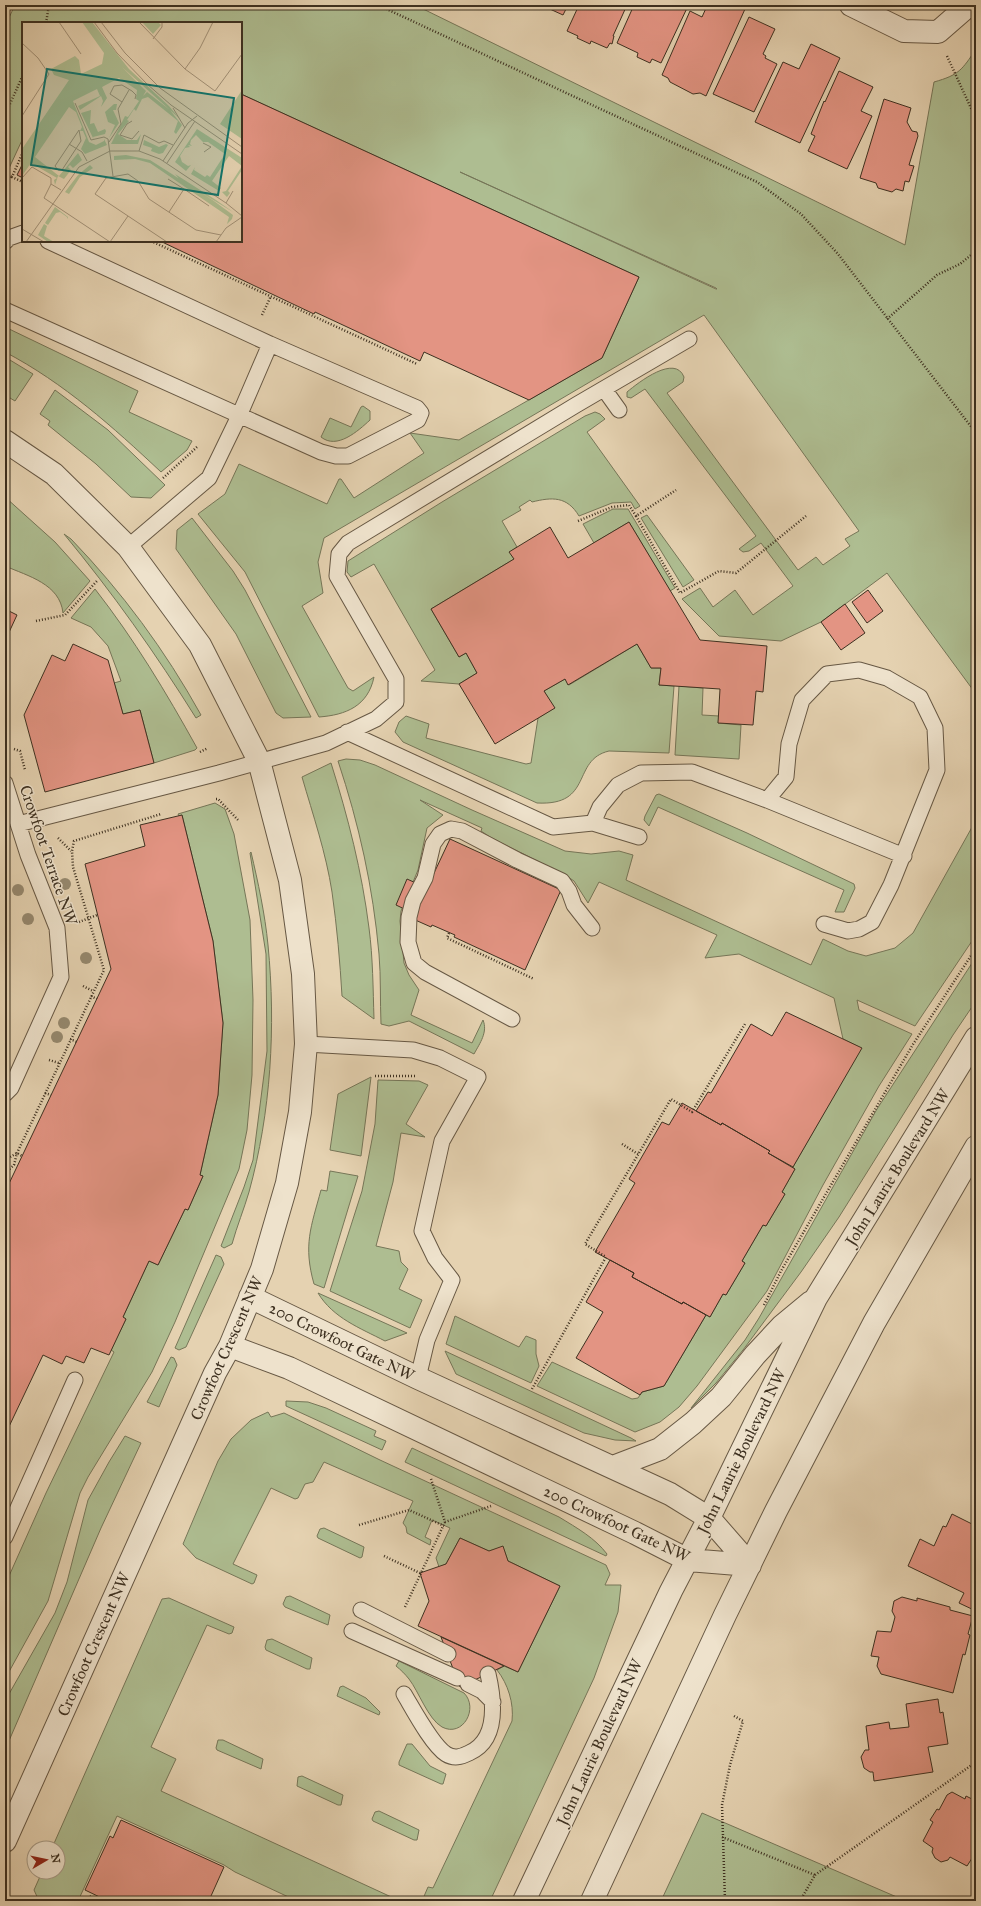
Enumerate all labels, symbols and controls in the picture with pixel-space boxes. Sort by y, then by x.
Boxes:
inset map [22,22,242,242]
street label: Crowfoot Terrace NW [16,783,82,928]
street label: John Laurie Boulevard NW [840,1085,955,1251]
street label: Crowfoot Crescent NW [186,1273,267,1423]
street label: 200 Crowfoot Gate NW [266,1298,418,1385]
street label: John Laurie Boulevard NW [692,1365,791,1539]
street label: 200 Crowfoot Gate NW [541,1481,694,1566]
street label: Crowfoot Crescent NW [53,1569,134,1719]
street label: John Laurie Boulevard NW [552,1655,648,1831]
north arrow [26,1840,66,1880]
text: N [48,1853,63,1865]

